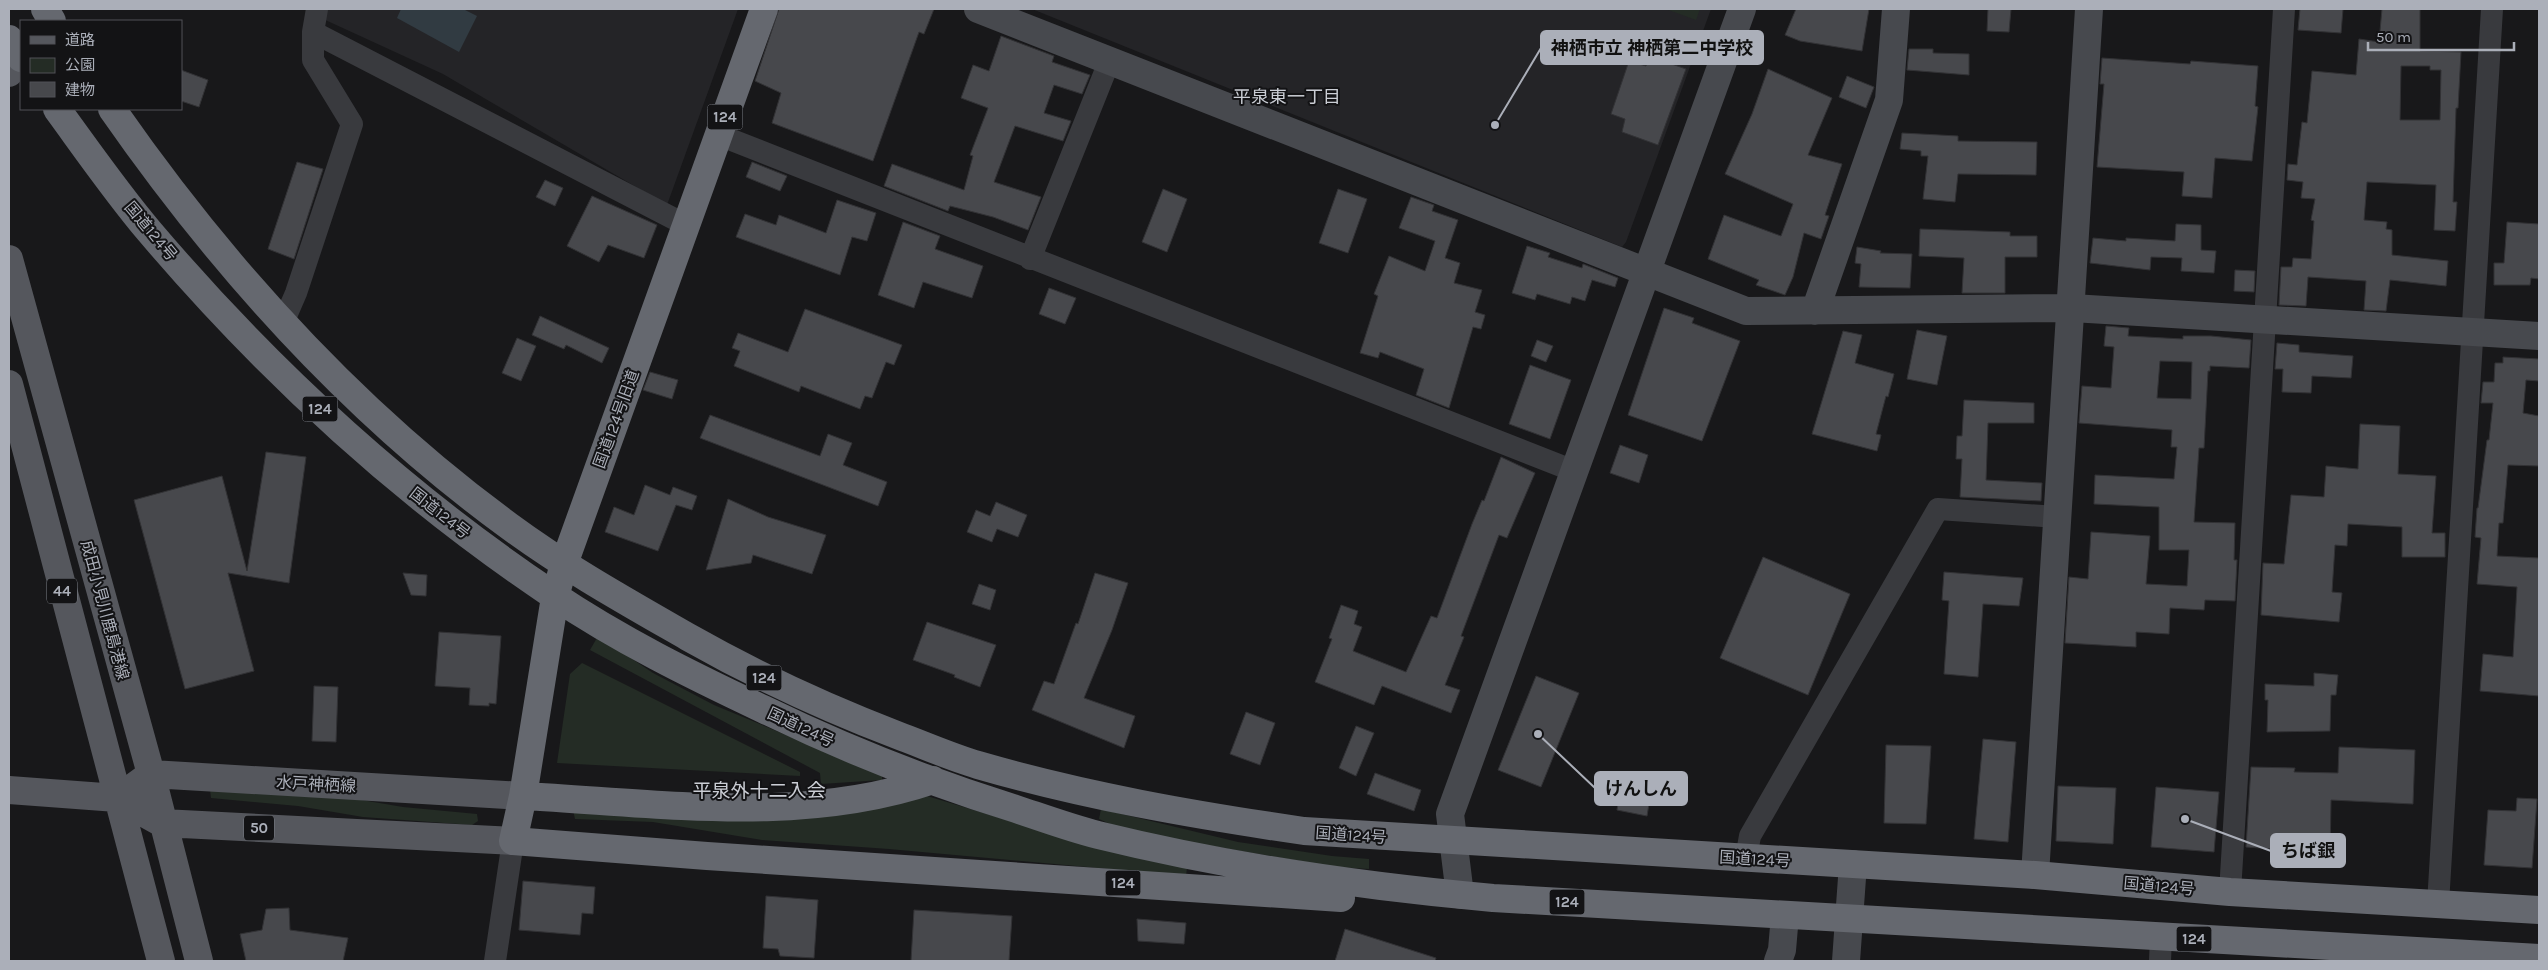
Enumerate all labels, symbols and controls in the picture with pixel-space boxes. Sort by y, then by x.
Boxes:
legend [20,20,182,110]
scale bar [2368,20,2514,52]
text: 50 m [2376,28,2411,46]
text: 道路 [65,31,95,49]
callout: 神栖市立 神栖第二中学校 [1541,31,1763,64]
text: 神栖市立 神栖第二中学校 [1551,37,1753,59]
text: 公園 [65,56,95,74]
text: 建物 [65,81,95,99]
district label: 平泉東一丁目 [1233,86,1341,108]
road number: 124 [708,104,742,130]
street label: 国道124号 [121,198,181,264]
street label: 国道124号旧道 [589,367,643,471]
road number: 124 [302,396,338,422]
street label: 国道124号 [406,484,474,542]
street label: 成田小見川鹿島港線 [77,538,133,682]
road number: 44 [47,578,77,604]
road number: 124 [746,666,782,690]
street label: 国道124号 [765,703,837,751]
street label: 水戸神栖線 [276,772,356,796]
callout: けんしん [1595,772,1687,805]
text: けんしん [1605,778,1677,800]
district label: 平泉外十二入会 [692,780,826,802]
road number: 50 [244,816,274,840]
street label: 国道124号 [1315,823,1387,847]
callout: ちば銀 [2271,834,2345,867]
text: ちば銀 [2281,840,2336,862]
street label: 国道124号 [1719,848,1791,870]
road number: 124 [1106,870,1140,896]
street label: 国道124号 [2123,873,2195,899]
road number: 124 [1550,890,1584,914]
road number: 124 [2176,926,2212,952]

